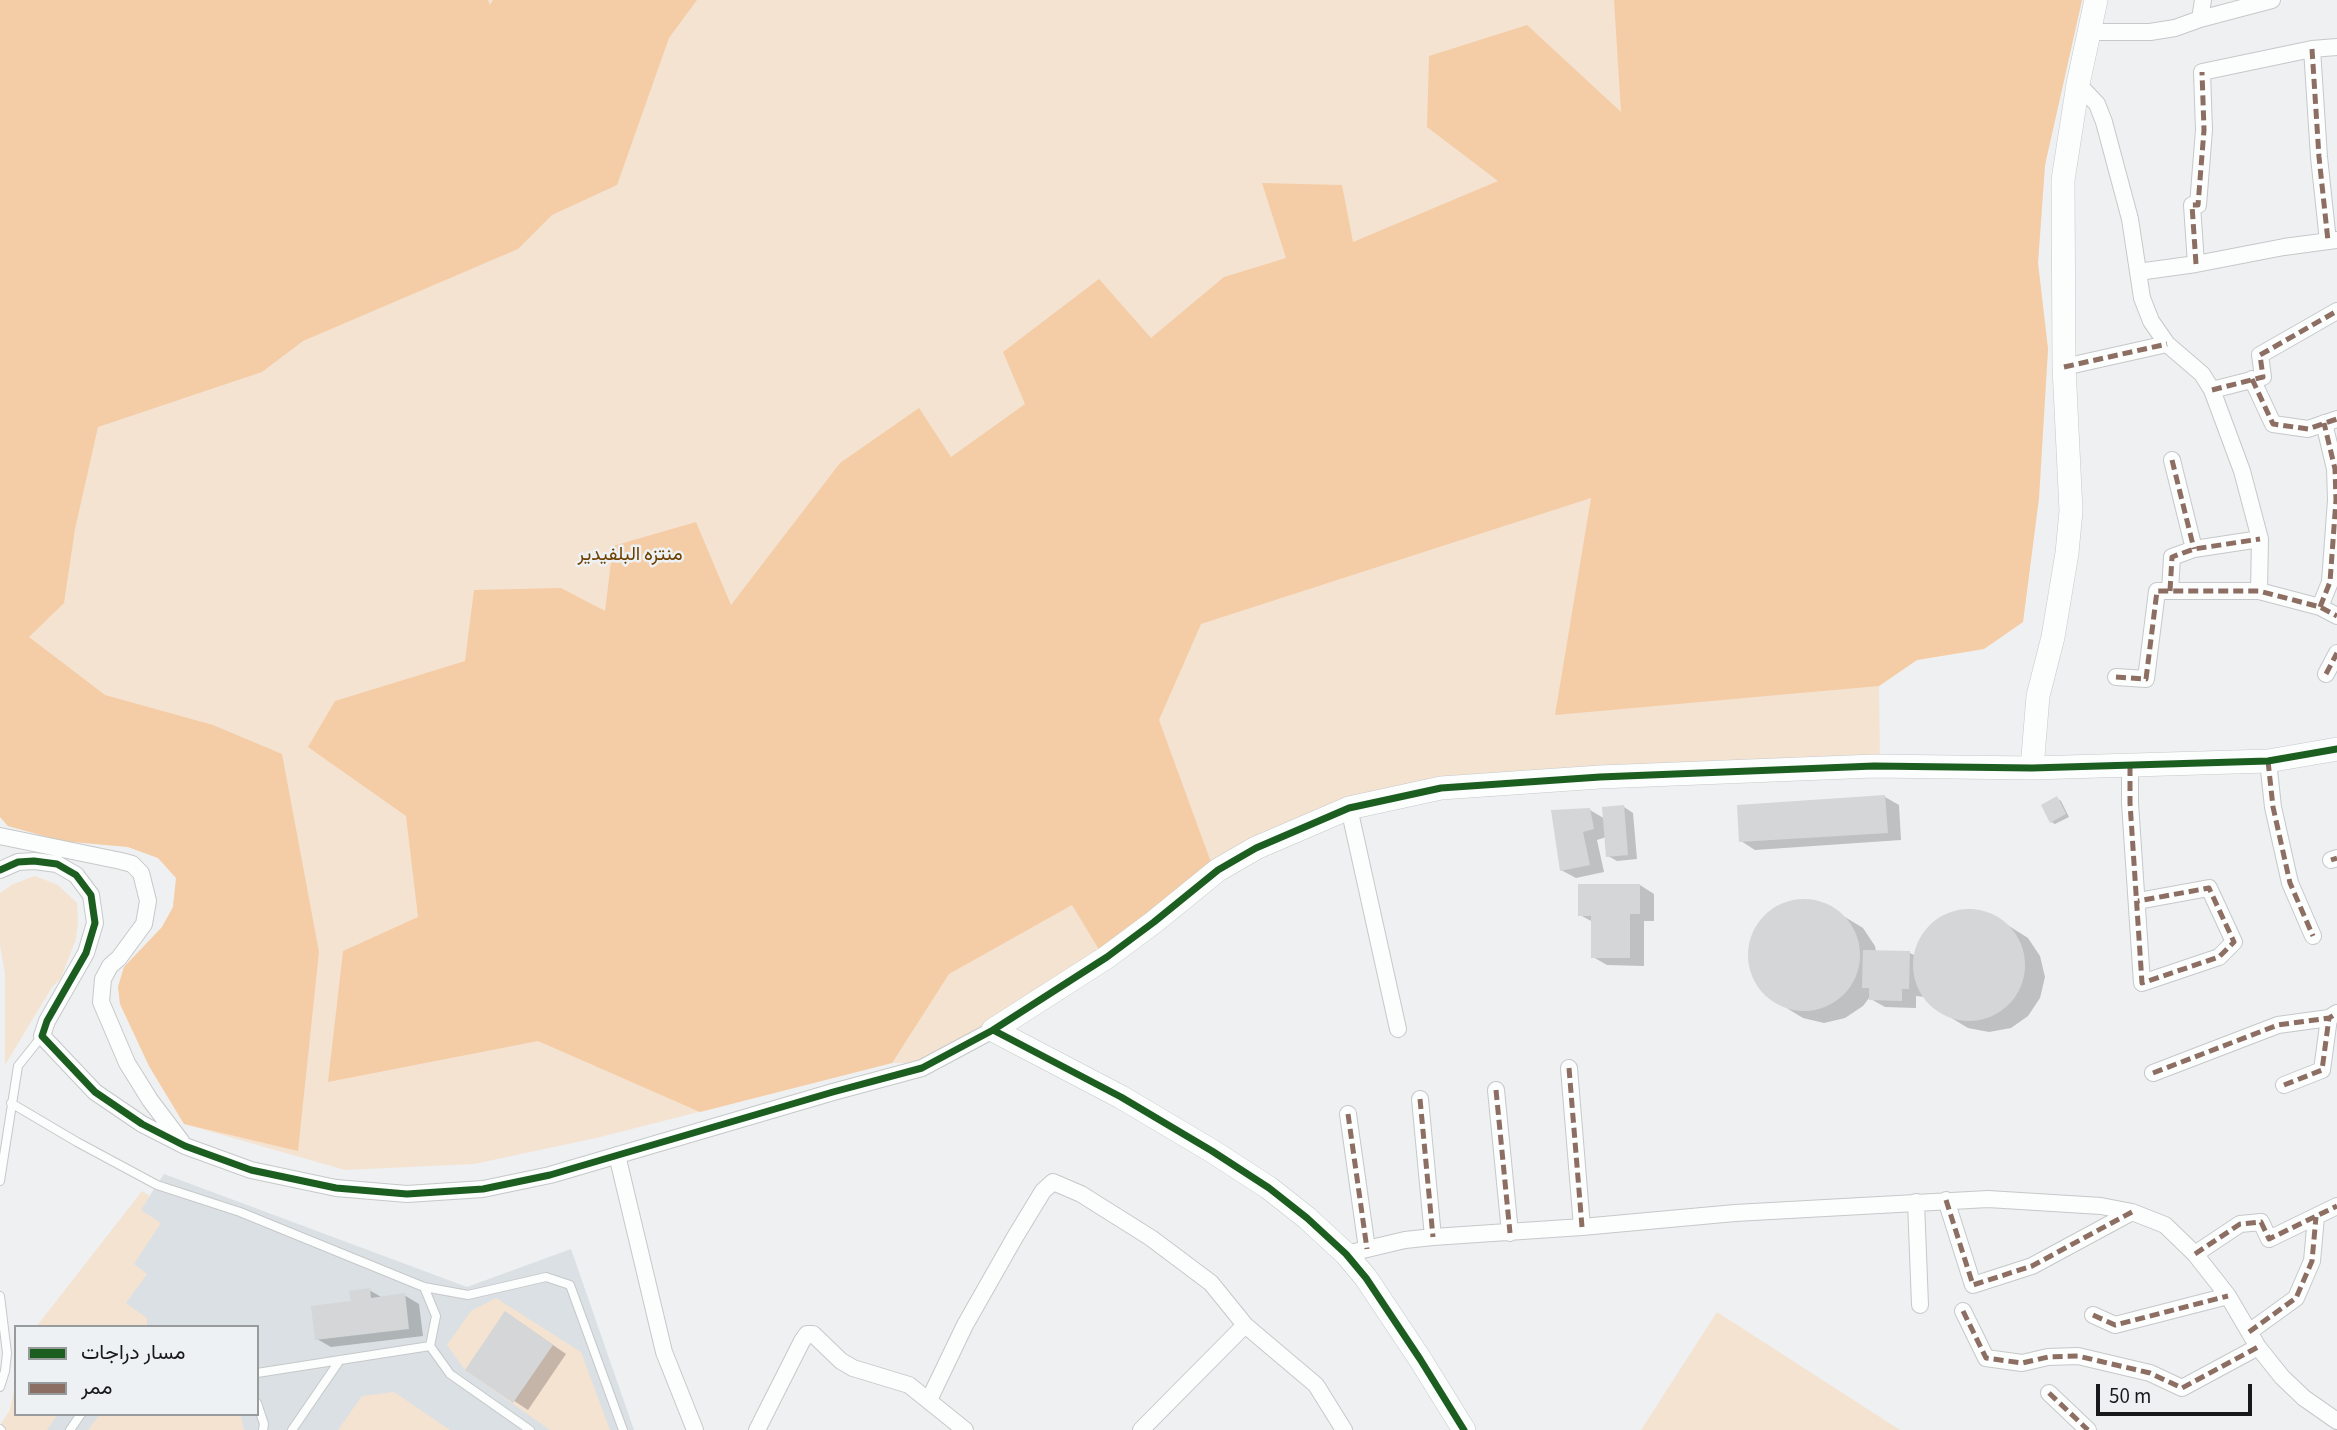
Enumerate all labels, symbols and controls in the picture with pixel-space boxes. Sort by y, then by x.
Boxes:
park label: منتزه البلفيدير [577,545,683,567]
legend [14,1325,259,1416]
text: مسار دراجات [81,1337,185,1367]
scale bar [2099,1370,2255,1414]
text: ممر [81,1372,112,1402]
text: 50 m [2109,1381,2151,1411]

